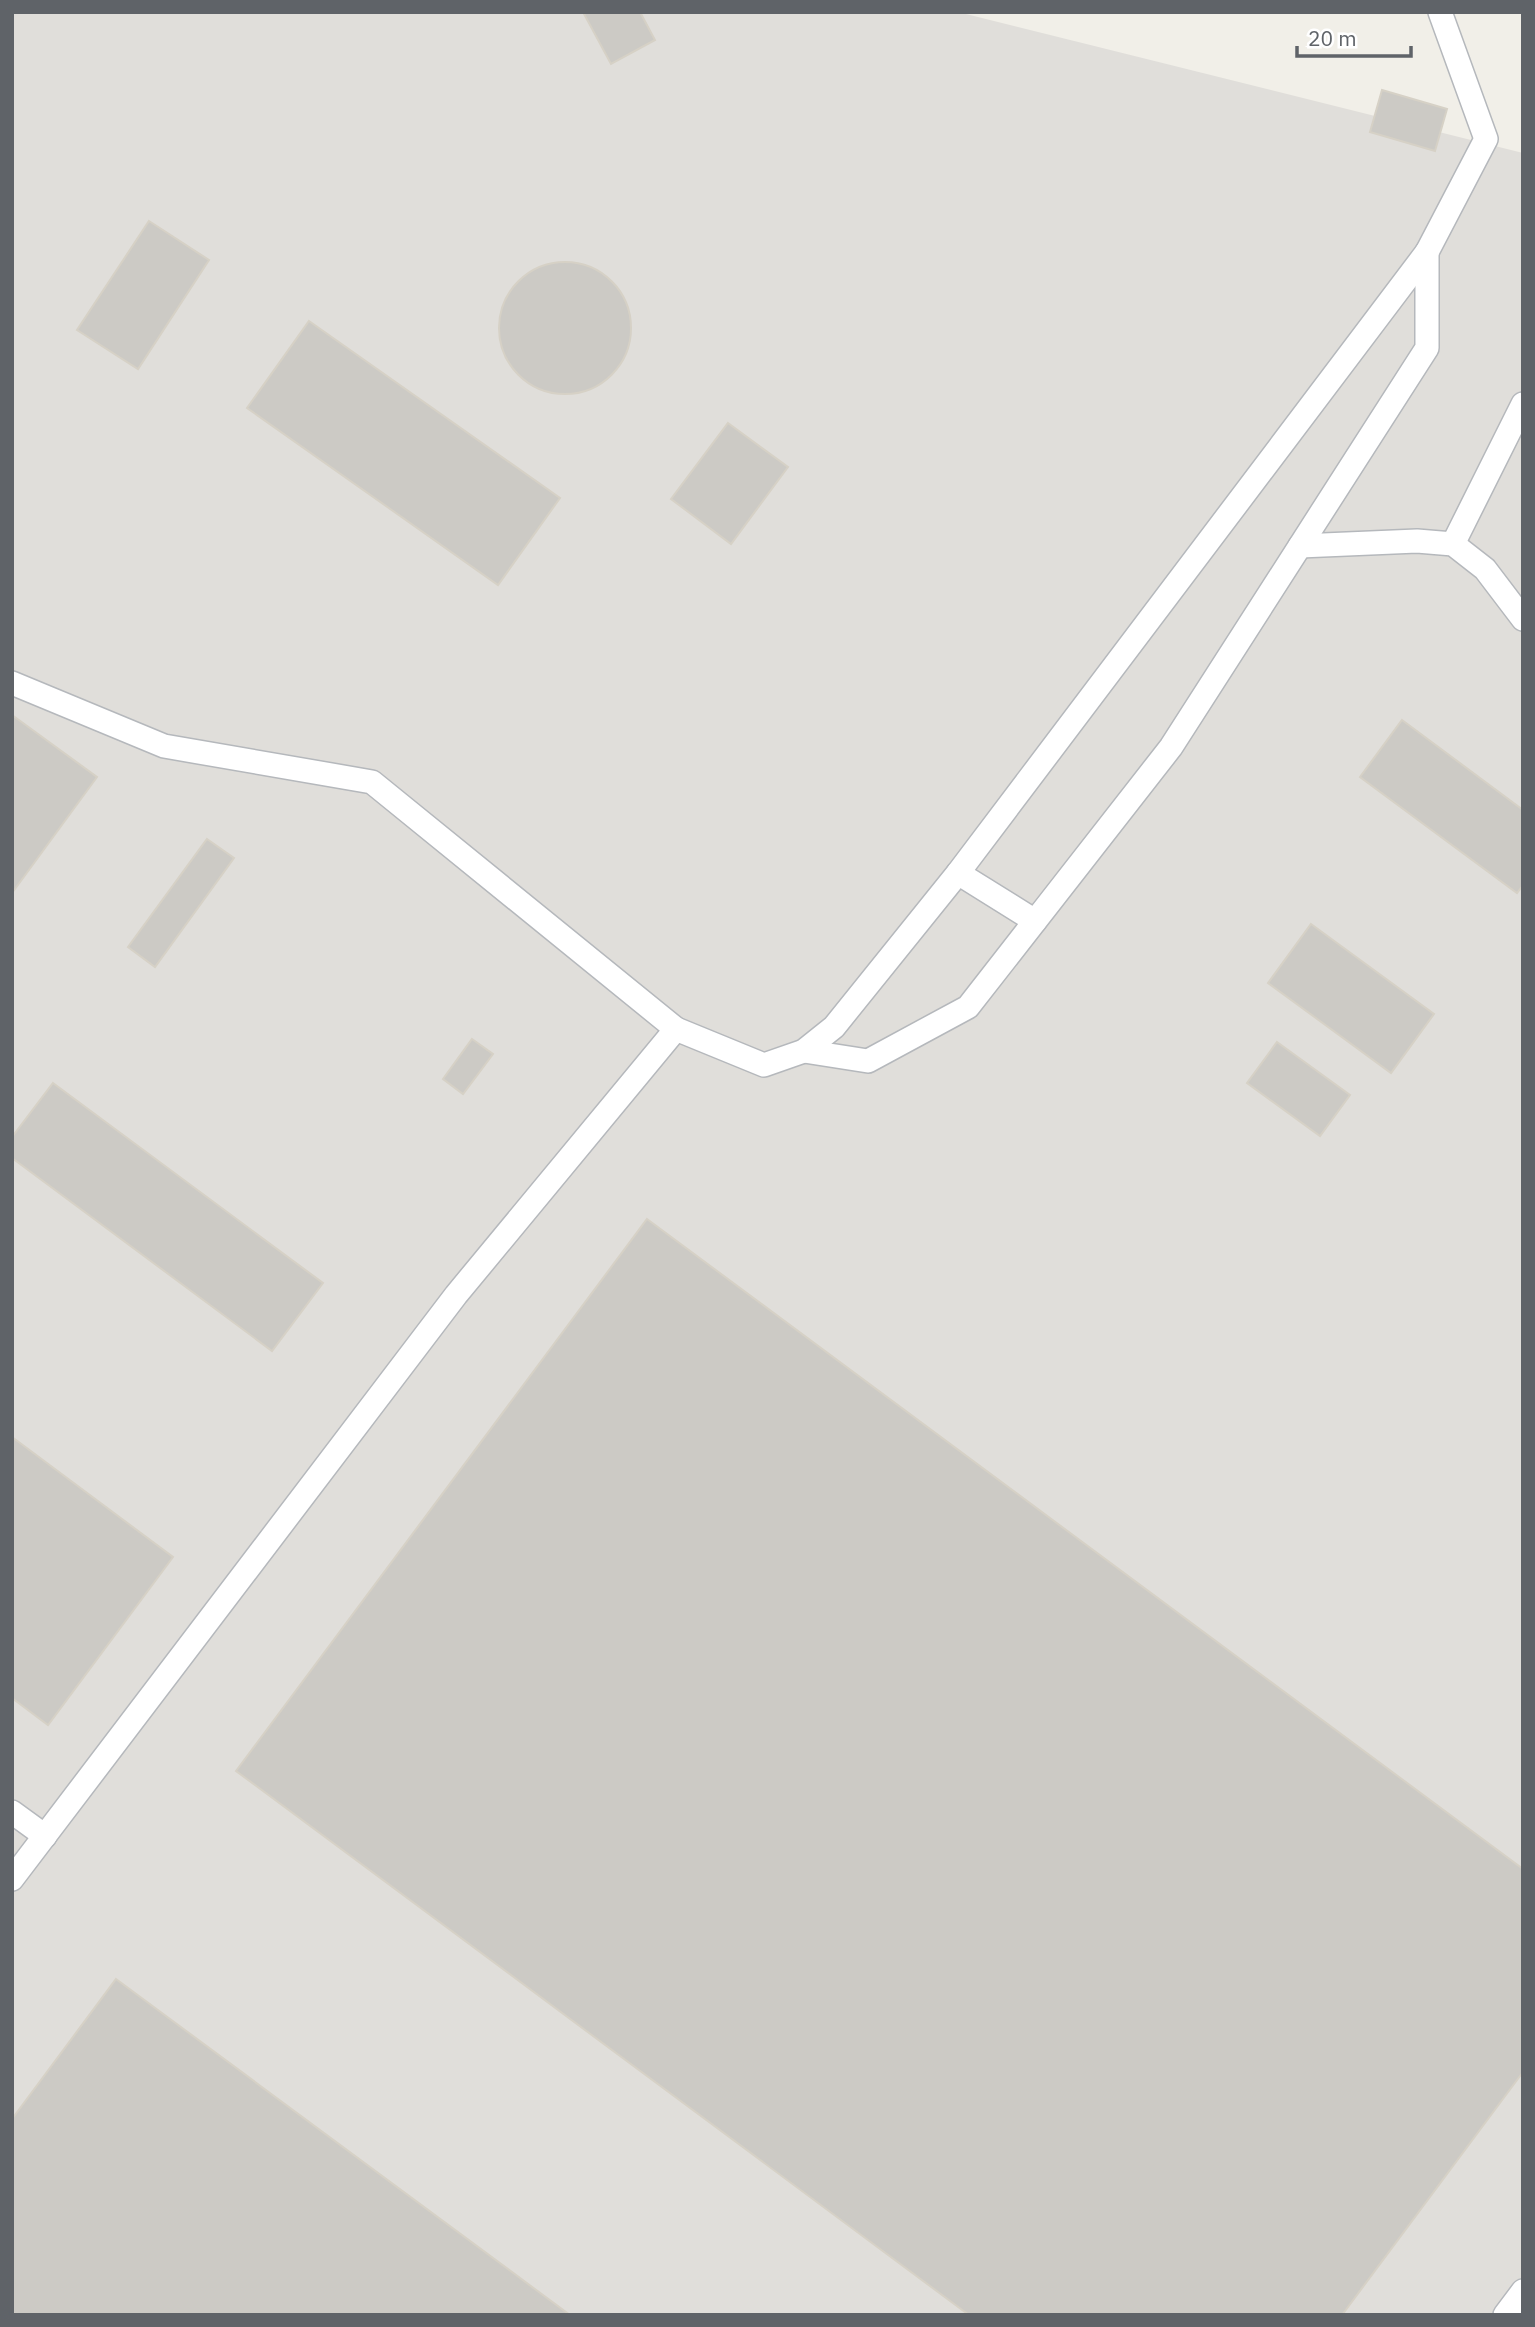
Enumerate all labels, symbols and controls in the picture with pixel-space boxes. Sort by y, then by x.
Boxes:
scale bar [1297,14,1411,58]
text: 20 m [1308,24,1357,52]

